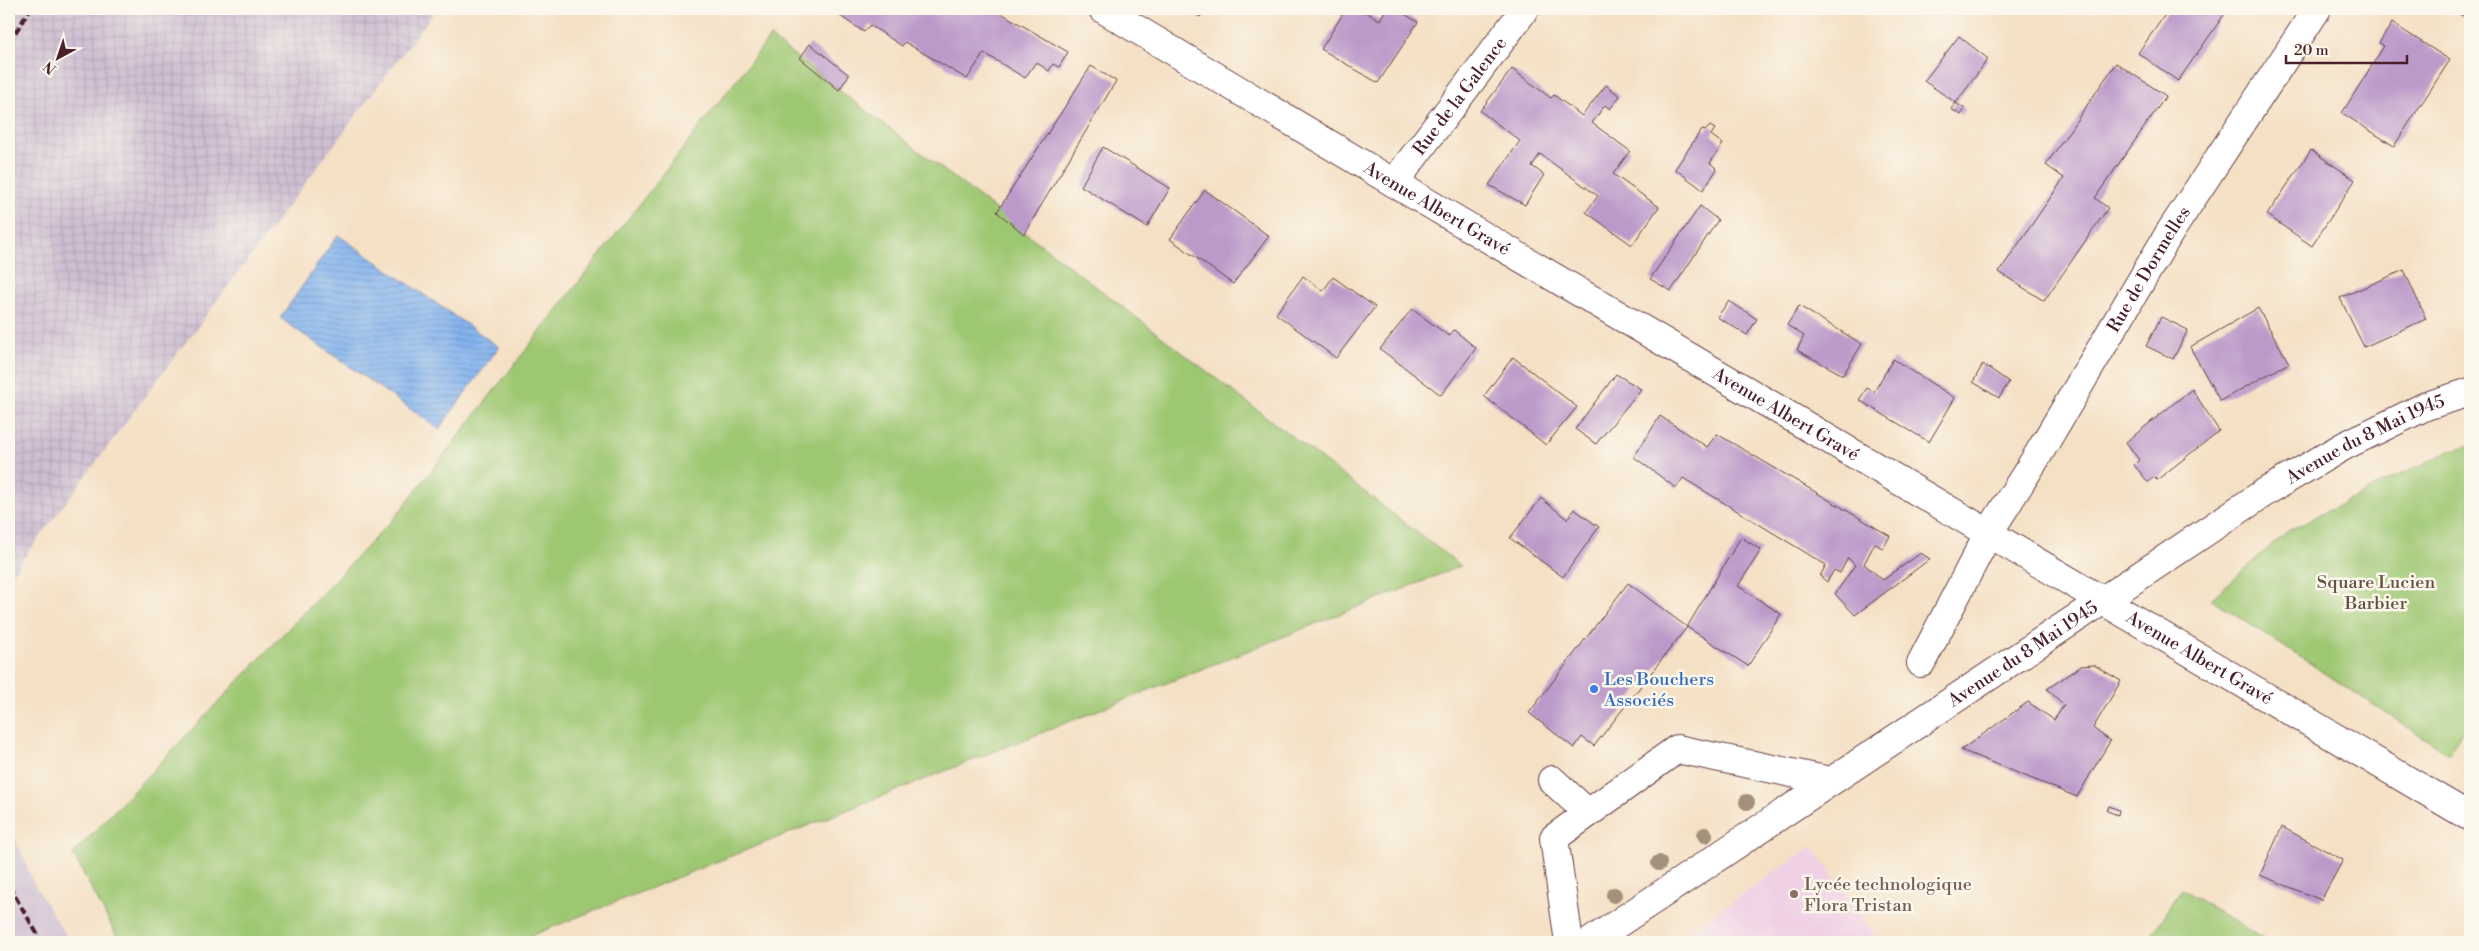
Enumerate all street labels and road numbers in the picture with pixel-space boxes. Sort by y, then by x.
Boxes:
street label: Rue de la Galence [1408,32,1512,160]
street label: Avenue Albert Gravé [1359,156,1514,261]
street label: Rue de Dormelles [2102,202,2196,337]
street label: Avenue Albert Gravé [1707,362,1863,466]
street label: Avenue du 8 Mai 1945 [2281,390,2448,490]
street label: Avenue du 8 Mai 1945 [1943,596,2102,713]
street label: Avenue Albert Gravé [2121,605,2277,710]

